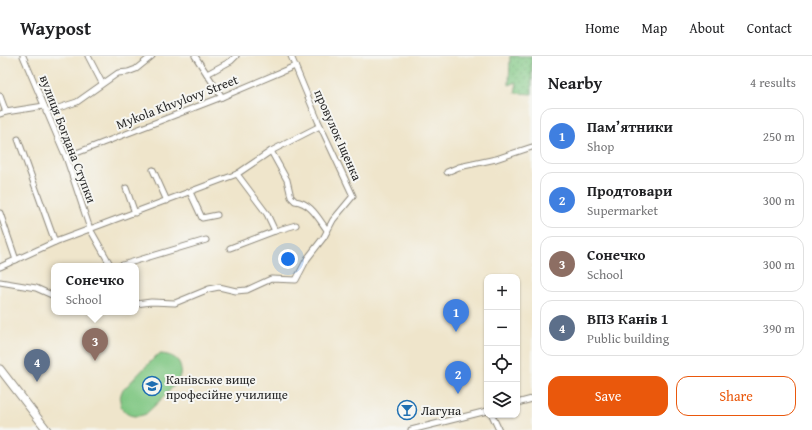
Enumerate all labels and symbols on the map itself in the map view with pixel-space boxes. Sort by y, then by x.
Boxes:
street label: Mykola Khvylovy Street [113,70,241,134]
street label: вулиця Богдана Ступки [35,72,101,206]
street label: провулок Іщенка [309,86,367,184]
your location [278,249,298,269]
pin: 1 [443,299,469,332]
pin: 3 [82,328,108,361]
pin: 4 [24,349,50,382]
pin: 2 [445,361,471,394]
place label: Канівське вище професійне училище [166,370,288,404]
school or university icon: Канівське вище професійне училище [141,375,163,397]
bar icon: Лагуна [396,399,418,421]
place label: Лагуна [421,401,462,420]

